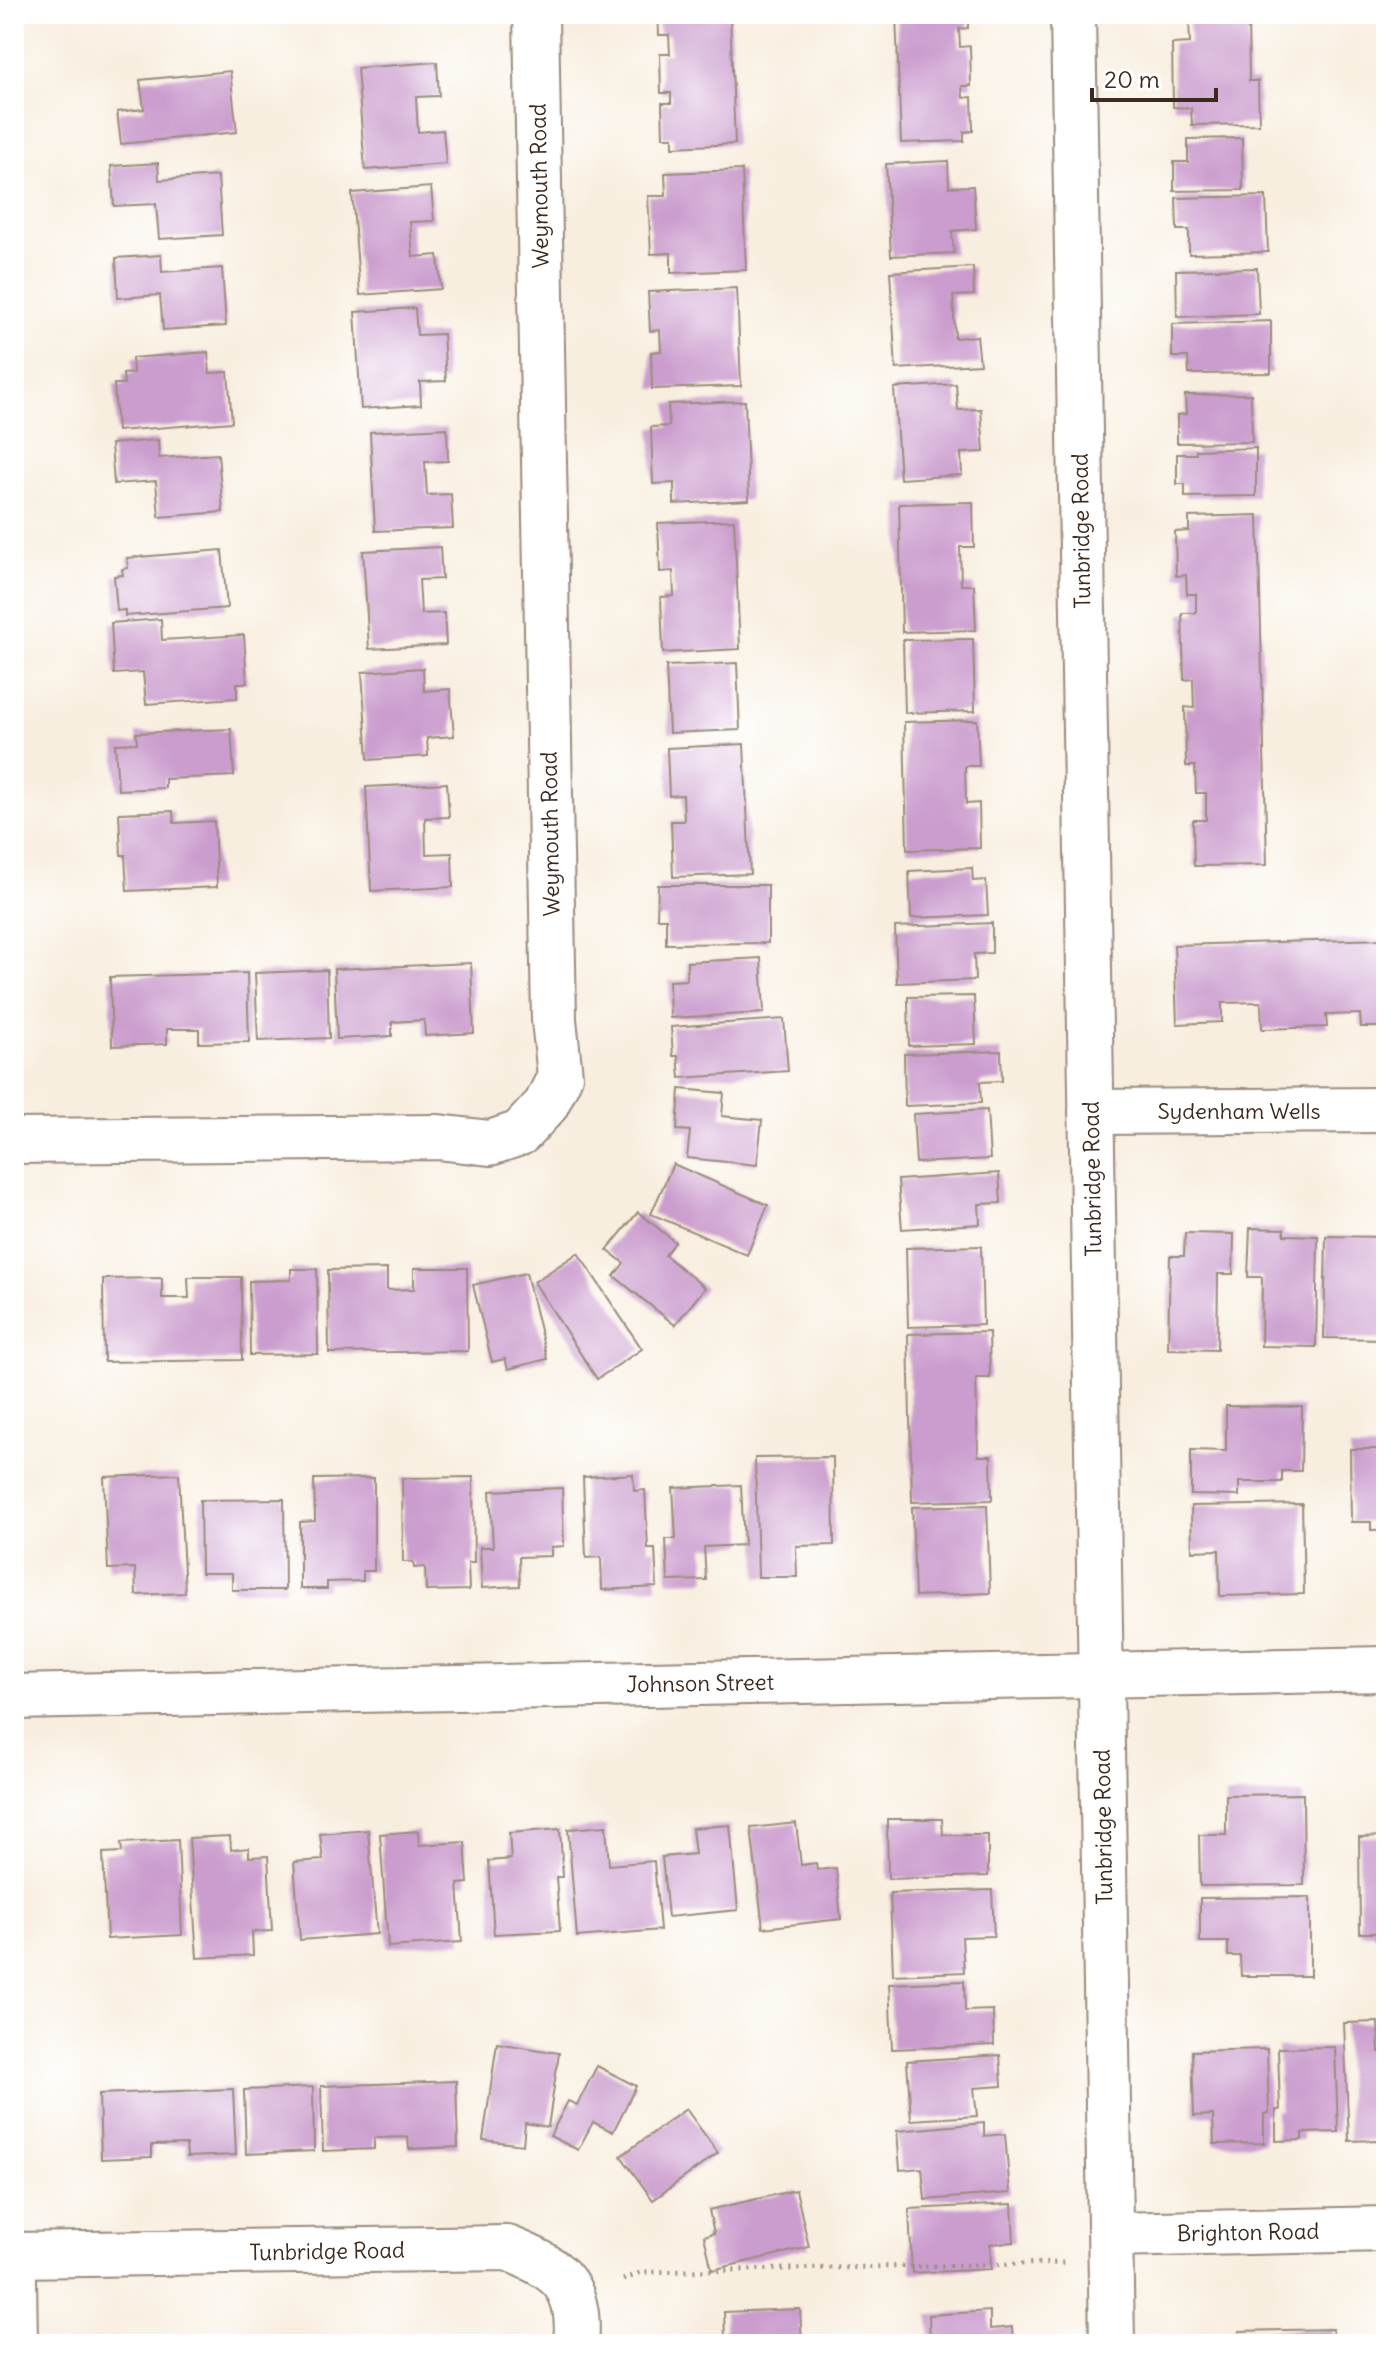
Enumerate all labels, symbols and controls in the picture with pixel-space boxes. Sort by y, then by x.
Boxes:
scale bar [1092,52,1216,102]
text: 20 m [1104,64,1160,94]
street label: Weymouth Road [524,103,554,269]
street label: Tunbridge Road [1066,453,1096,609]
street label: Weymouth Road [535,751,565,917]
street label: Sydenham Wells [1158,1097,1320,1125]
street label: Tunbridge Road [1077,1101,1107,1257]
street label: Johnson Street [626,1668,774,1698]
street label: Tunbridge Road [1088,1749,1118,1905]
street label: Brighton Road [1177,2217,1320,2247]
street label: Tunbridge Road [249,2236,405,2266]

